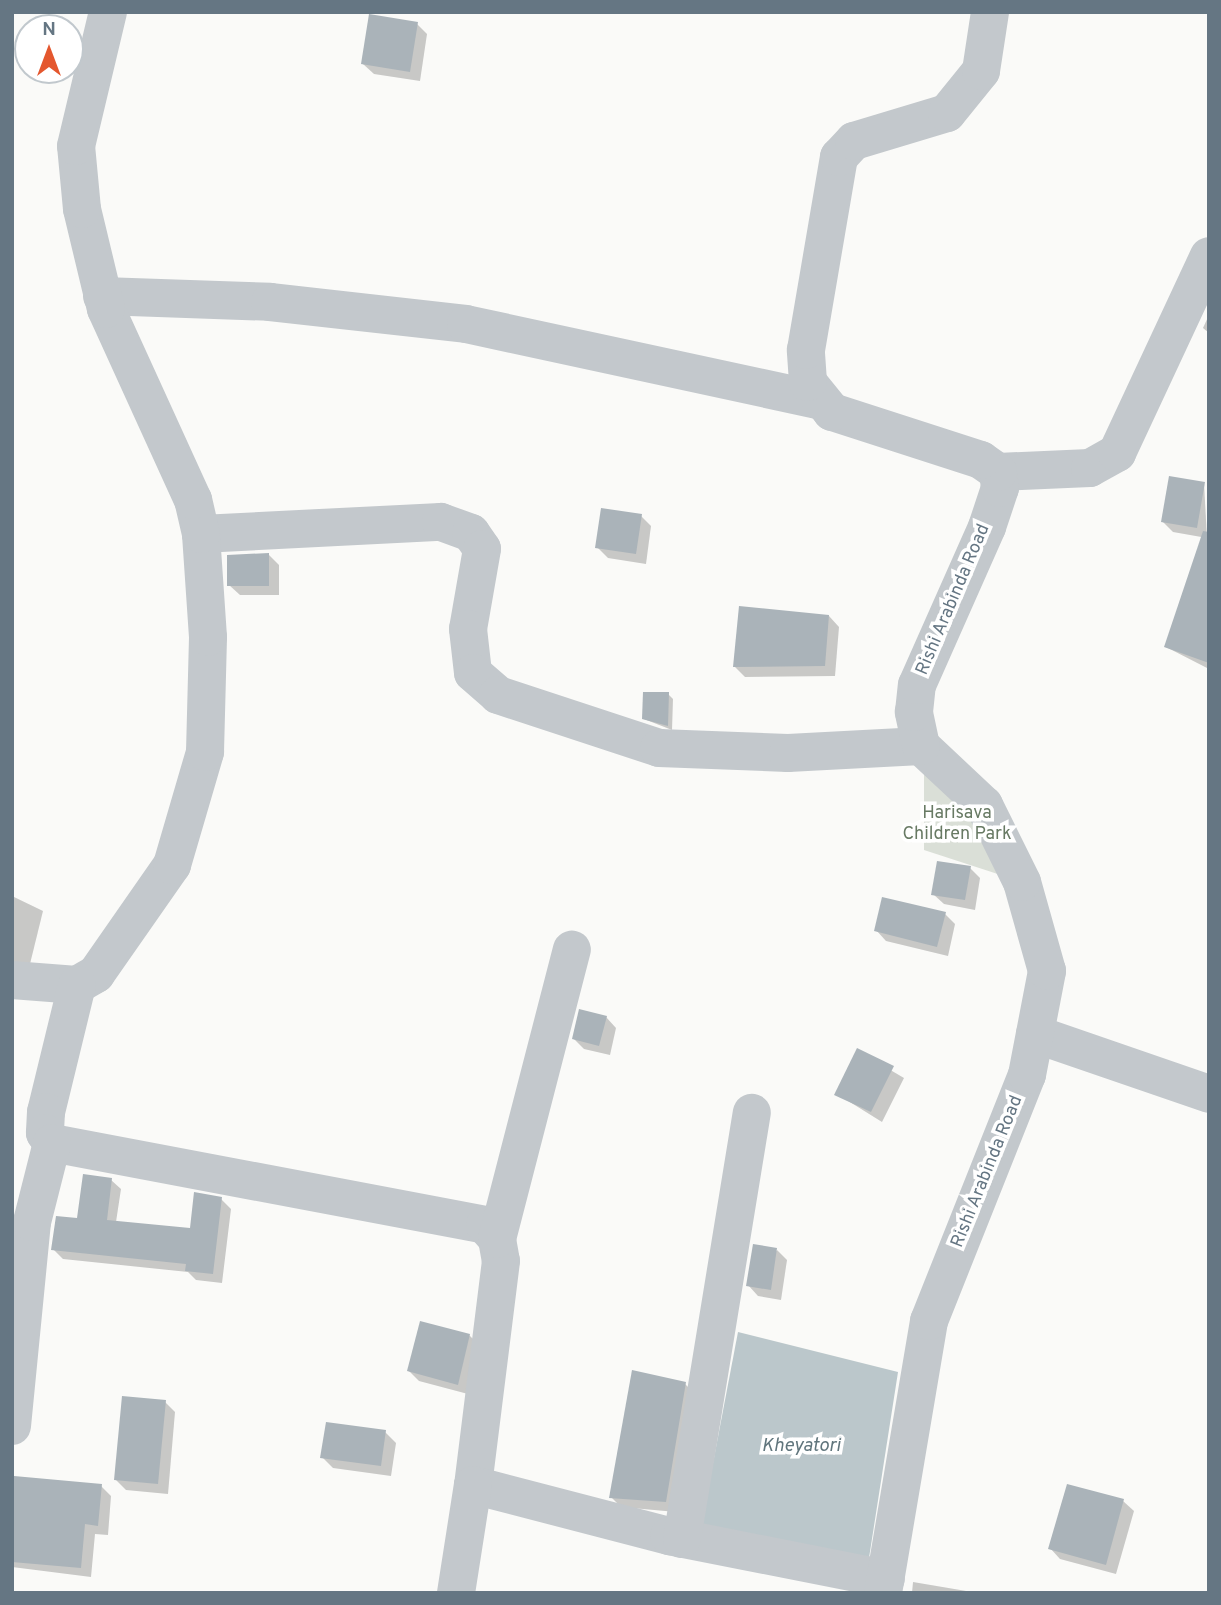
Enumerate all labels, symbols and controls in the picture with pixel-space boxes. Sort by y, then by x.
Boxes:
north arrow [14,14,84,84]
text: N [42,18,56,42]
street label: Rishi Arabinda Road [912,521,996,679]
park label: Harisava Children Park [902,804,1012,846]
street label: Rishi Arabinda Road [947,1092,1029,1252]
water label: Kheyatori [761,1436,841,1458]

